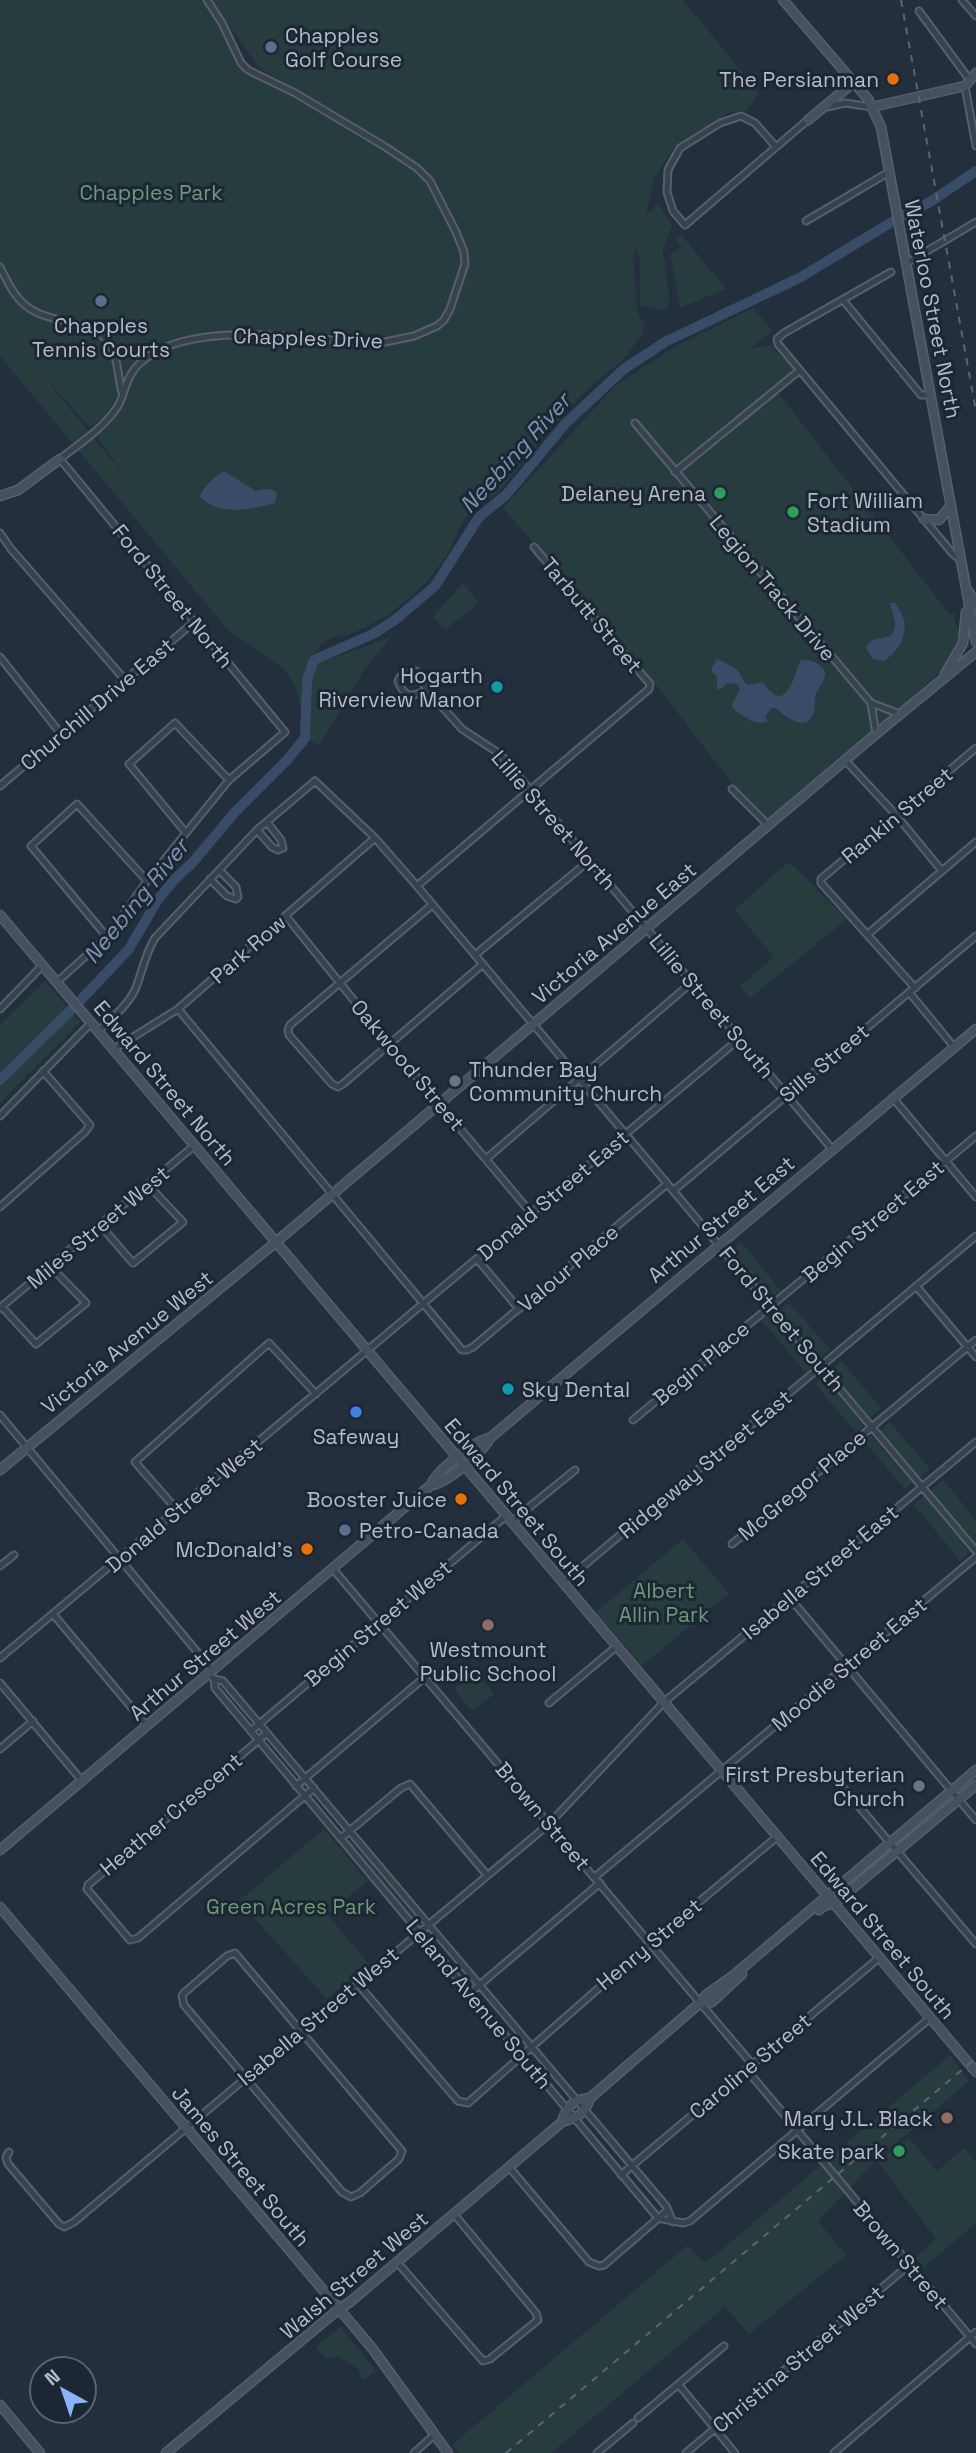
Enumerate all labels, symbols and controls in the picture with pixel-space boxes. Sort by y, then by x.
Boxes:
place label: Chapples Golf Course [285,22,402,73]
marker: Chapples Golf Course [263,39,279,55]
place label: The Persianman [719,66,879,93]
marker: The Persianman [885,71,901,87]
park label: Chapples Park [79,179,223,206]
street label: Waterloo Street North [899,197,967,421]
marker: Chapples Tennis Courts [93,293,109,309]
place label: Chapples Tennis Courts [32,312,170,363]
street label: Chapples Drive [233,322,383,354]
water label: Neebing River [453,385,579,520]
place label: Delaney Arena [561,480,706,507]
marker: Delaney Arena [712,485,728,501]
place label: Fort William Stadium [807,487,923,538]
marker: Fort William Stadium [785,504,801,520]
street label: Legion Track Drive [704,509,842,667]
street label: Ford Street North [107,518,239,674]
street label: Tarbutt Street [536,552,648,678]
street label: Churchill Drive East [14,632,180,776]
place label: Hogarth Riverview Manor [318,662,483,713]
marker: Hogarth Riverview Manor [489,679,505,695]
street label: Lillie Street North [486,744,622,896]
street label: Rankin Street [836,761,958,869]
water label: Neebing River [76,831,197,970]
street label: Victoria Avenue East [526,856,702,1010]
street label: Park Row [204,909,292,989]
street label: Lillie Street South [644,928,780,1084]
street label: Oakwood Street [345,994,471,1136]
street label: Edward Street North [88,995,242,1171]
street label: Sills Street [774,1018,874,1108]
place label: Thunder Bay Community Church [469,1056,662,1107]
marker: Thunder Bay Community Church [447,1073,463,1089]
street label: Donald Street East [472,1124,634,1266]
street label: Arthur Street East [642,1150,800,1288]
street label: Begin Street East [796,1154,950,1288]
street label: Miles Street West [21,1160,175,1294]
street label: Valour Place [512,1218,624,1318]
street label: Ford Street South [713,1241,851,1397]
street label: Victoria Avenue West [36,1264,218,1420]
street label: Begin Place [647,1315,755,1411]
place label: Sky Dental [522,1376,630,1403]
marker: Sky Dental [500,1381,516,1397]
street label: Ridgeway Street East [613,1384,797,1544]
marker: Safeway [348,1404,364,1420]
street label: Edward Street South [439,1412,595,1592]
place label: Safeway [313,1423,399,1450]
street label: McGregor Place [732,1424,872,1546]
street label: Donald Street West [100,1432,268,1578]
place label: Booster Juice [306,1486,447,1513]
marker: Booster Juice [453,1491,469,1507]
street label: Isabella Street East [736,1499,904,1645]
place label: Petro-Canada [359,1517,499,1544]
marker: Petro-Canada [337,1522,353,1538]
place label: McDonald's [175,1536,293,1563]
marker: McDonald's [299,1541,315,1557]
street label: Begin Street West [299,1554,457,1692]
park label: Albert Allin Park [619,1577,709,1628]
street label: Arthur Street West [124,1584,286,1726]
street label: Moodie Street East [766,1591,932,1737]
marker: Westmount Public School [480,1617,496,1633]
place label: Westmount Public School [420,1636,556,1687]
street label: Heather Crescent [94,1747,248,1881]
street label: Brown Street [490,1756,596,1876]
place label: First Presbyterian Church [725,1761,905,1812]
marker: First Presbyterian Church [911,1778,927,1794]
street label: Edward Street South [805,1845,961,2025]
street label: Henry Street [591,1892,707,1996]
park label: Green Acres Park [206,1893,376,1920]
street label: Leland Avenue South [400,1914,558,2094]
street label: Isabella Street West [232,1941,404,2091]
street label: Caroline Street [683,2007,817,2125]
street label: James Street South [166,2080,316,2252]
place label: Mary J.L. Black [784,2105,933,2132]
marker: Mary J.L. Black [939,2110,955,2126]
place label: Skate park [778,2138,885,2165]
marker: Skate park [891,2143,907,2159]
street label: Brown Street [848,2195,954,2315]
street label: Walsh Street West [274,2205,434,2345]
street label: Christina Street West [707,2279,889,2439]
north arrow [28,2355,98,2425]
text: N [39,2364,65,2391]

